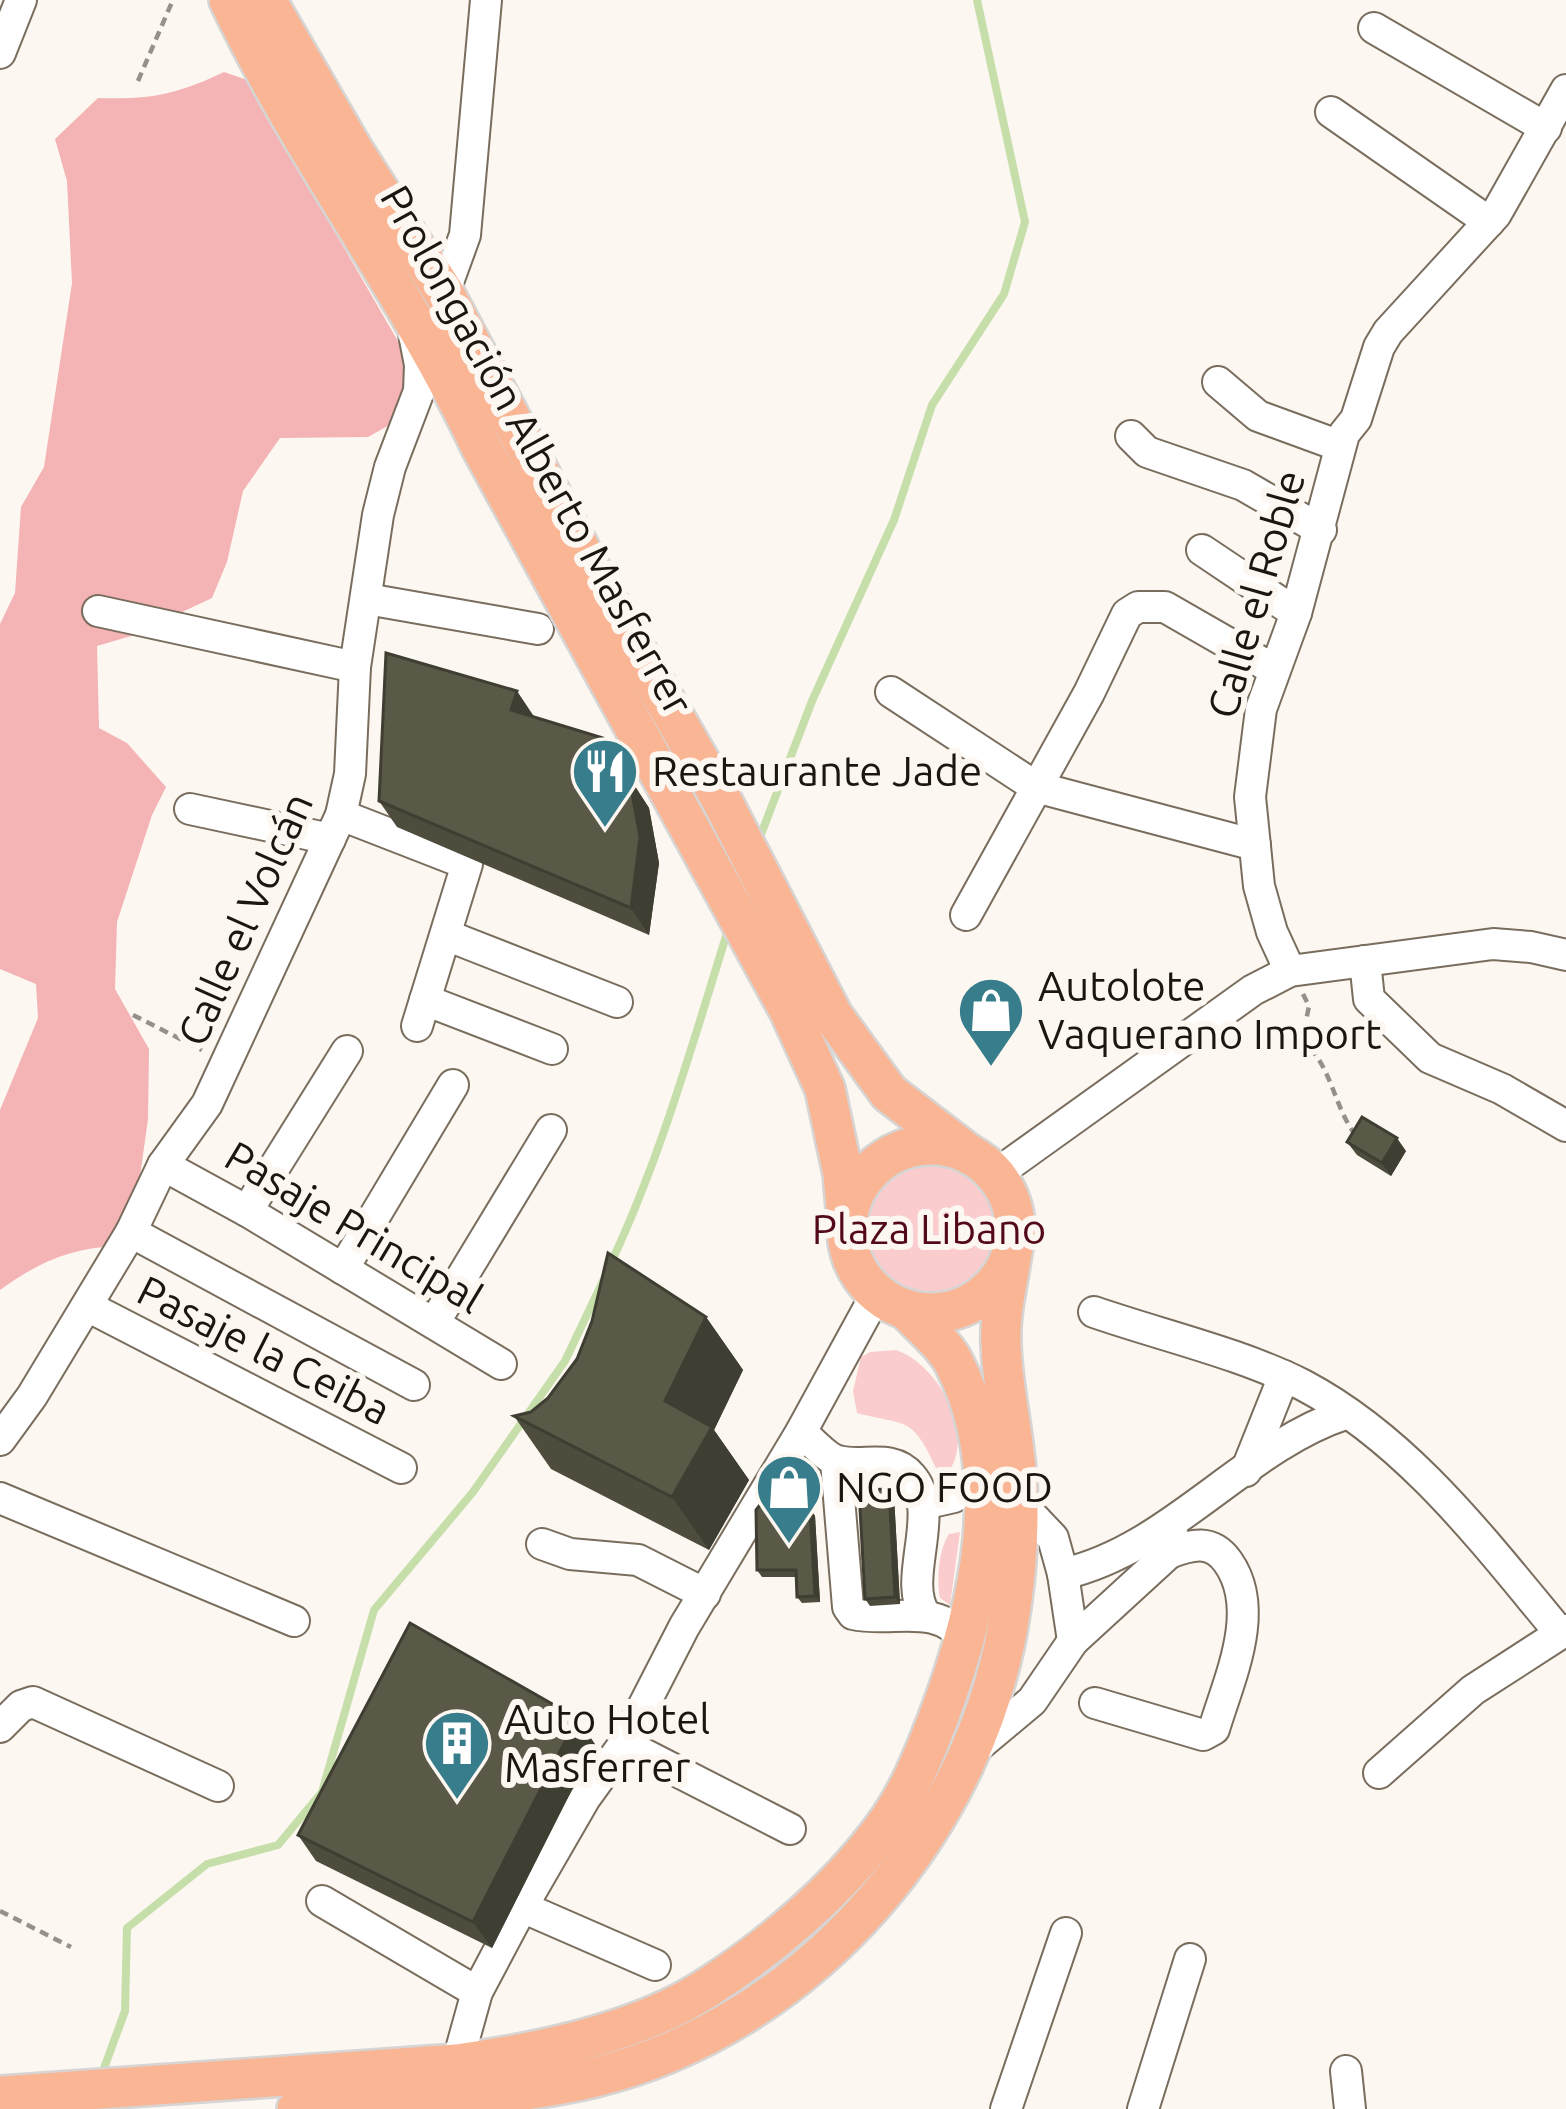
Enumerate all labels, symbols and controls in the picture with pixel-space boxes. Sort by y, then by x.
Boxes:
street label: Prolongación Alberto Masferrer [372,177,703,723]
street label: Calle el Roble [1198,465,1313,723]
restaurant icon: Restaurante Jade [570,736,640,830]
place label: Restaurante Jade [652,747,982,794]
street label: Calle el Volcán [168,785,321,1052]
place label: Autolote Vaquerano Import [1038,962,1381,1057]
shop icon: Autolote Vaquerano Import [956,975,1026,1069]
street label: Pasaje Principal [217,1131,491,1322]
park label: Plaza Libano [812,1205,1046,1252]
street label: Pasaje la Ceiba [130,1266,398,1433]
shop icon: NGO FOOD [754,1452,824,1546]
place label: NGO FOOD [836,1463,1053,1510]
place label: Auto Hotel Masferrer [504,1695,710,1790]
building icon: Auto Hotel Masferrer [422,1708,492,1802]

